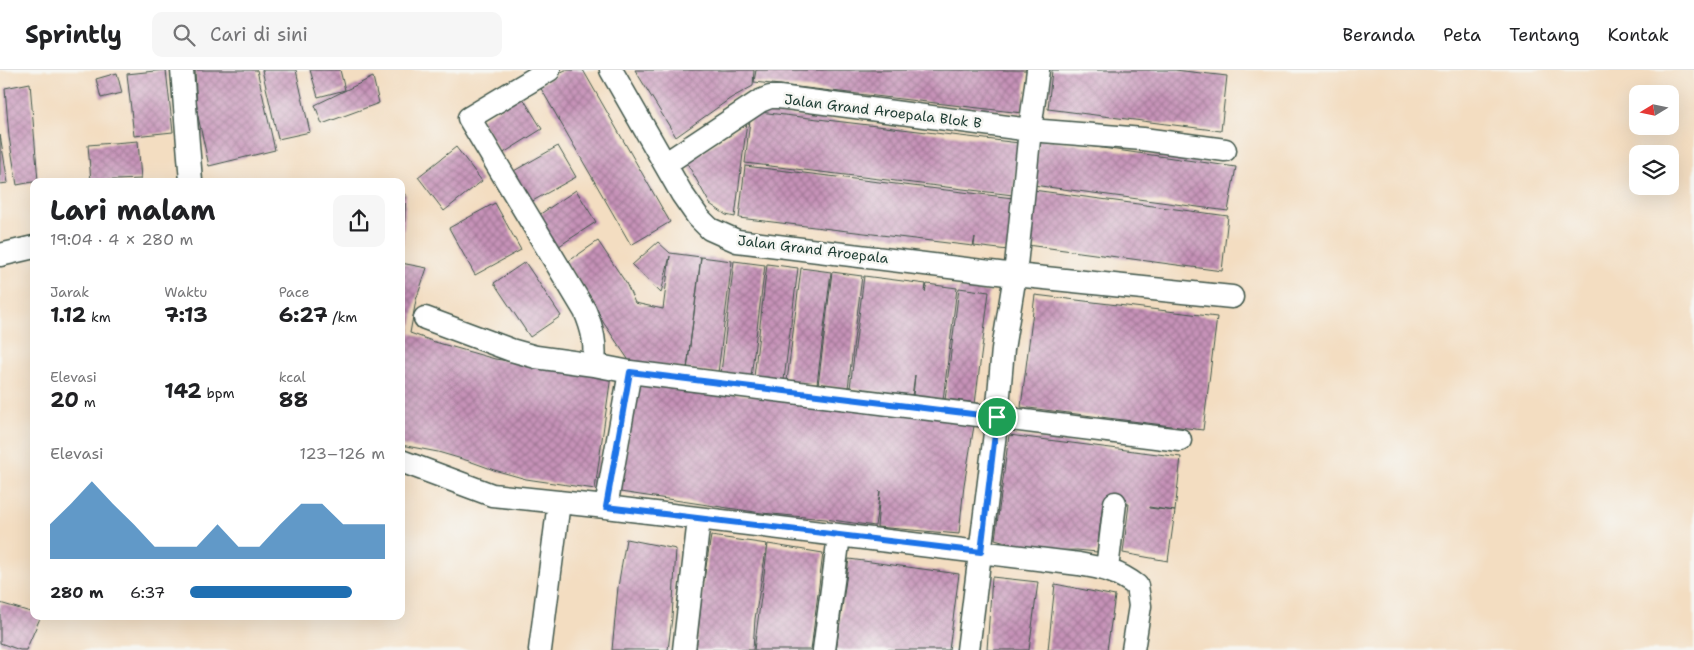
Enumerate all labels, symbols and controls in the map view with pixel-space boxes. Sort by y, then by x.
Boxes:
search box [152,12,502,57]
text: Sprintly [25,19,122,51]
icon: search [170,21,198,49]
text: Cari di sini [210,22,308,47]
text: Beranda [1343,23,1415,47]
text: Peta [1443,23,1481,47]
text: Tentang [1509,23,1580,47]
text: Kontak [1608,23,1669,47]
north arrow [1629,85,1679,135]
map controls [1629,85,1679,195]
street label: Jalan Grand Aroepala Blok B [783,90,983,132]
button: layers [1629,145,1679,195]
text: Lari malam [50,191,215,229]
button: share [333,195,385,247]
text: 19:04 · 4 × 280 m [50,229,193,250]
street label: Jalan Grand Aroepala [737,231,890,267]
text: Jarak [50,283,89,301]
text: Waktu [164,283,207,301]
text: Pace [279,283,309,301]
text: 1.12 [50,301,86,329]
text: 7:13 [164,301,208,329]
text: 6:27 [279,301,328,329]
text: km [86,308,111,326]
text: /km [328,308,357,326]
text: Elevasi [50,368,97,386]
text: kcal [279,368,306,386]
text: 142 [164,377,202,405]
text: bpm [202,384,235,402]
text: 20 [50,386,79,414]
text: 88 [279,386,308,414]
text: m [79,393,96,411]
pin [976,396,1018,438]
icon: arrive [983,403,1011,431]
text: Elevasi [50,443,104,464]
text: 123–126 m [300,443,385,464]
text: 280 m [50,582,103,603]
text: 6:37 [130,582,165,603]

